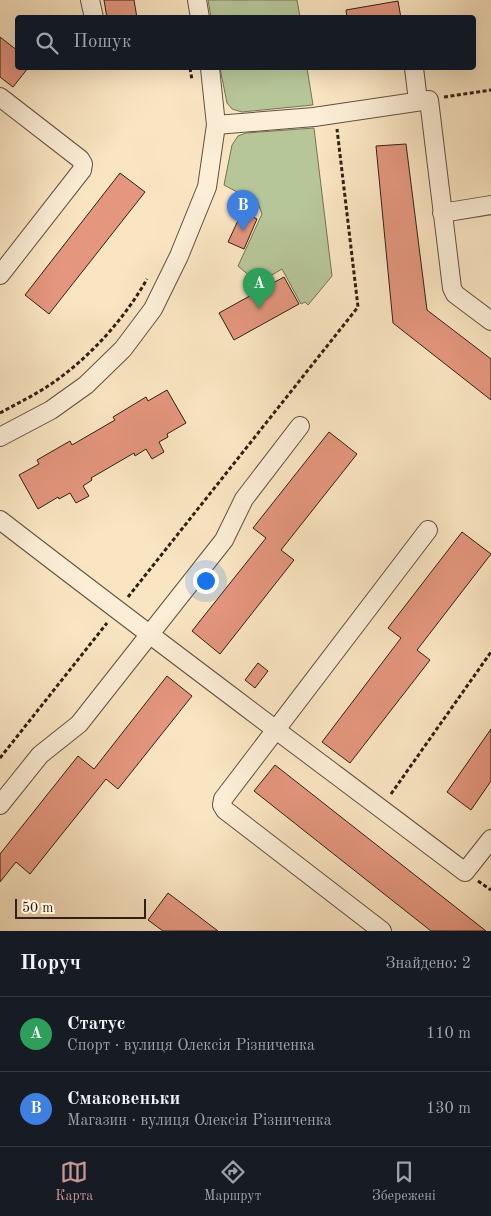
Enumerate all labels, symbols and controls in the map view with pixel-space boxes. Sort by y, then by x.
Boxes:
search box [15,15,476,70]
icon: search [33,29,61,57]
text: Пошук [73,33,131,52]
pin: B [227,190,259,231]
pin: A [243,268,275,309]
your location [193,568,219,594]
scale bar [15,896,146,919]
text: 50 m [22,901,53,915]
text: Поруч [20,953,81,974]
text: Знайдено: 2 [386,956,471,972]
text: Статус [67,1015,126,1034]
text: A [30,1026,42,1042]
text: 110 m [426,1026,471,1042]
text: Спорт · вулиця Олексія Різниченка [67,1038,315,1054]
text: Смаковеньки [67,1090,180,1109]
text: B [30,1101,42,1117]
text: 130 m [426,1101,471,1117]
text: Магазин · вулиця Олексія Різниченка [67,1113,332,1129]
tab: Карта [55,1158,93,1205]
tab: Маршрут [204,1158,261,1205]
tab: Збережені [372,1158,436,1205]

